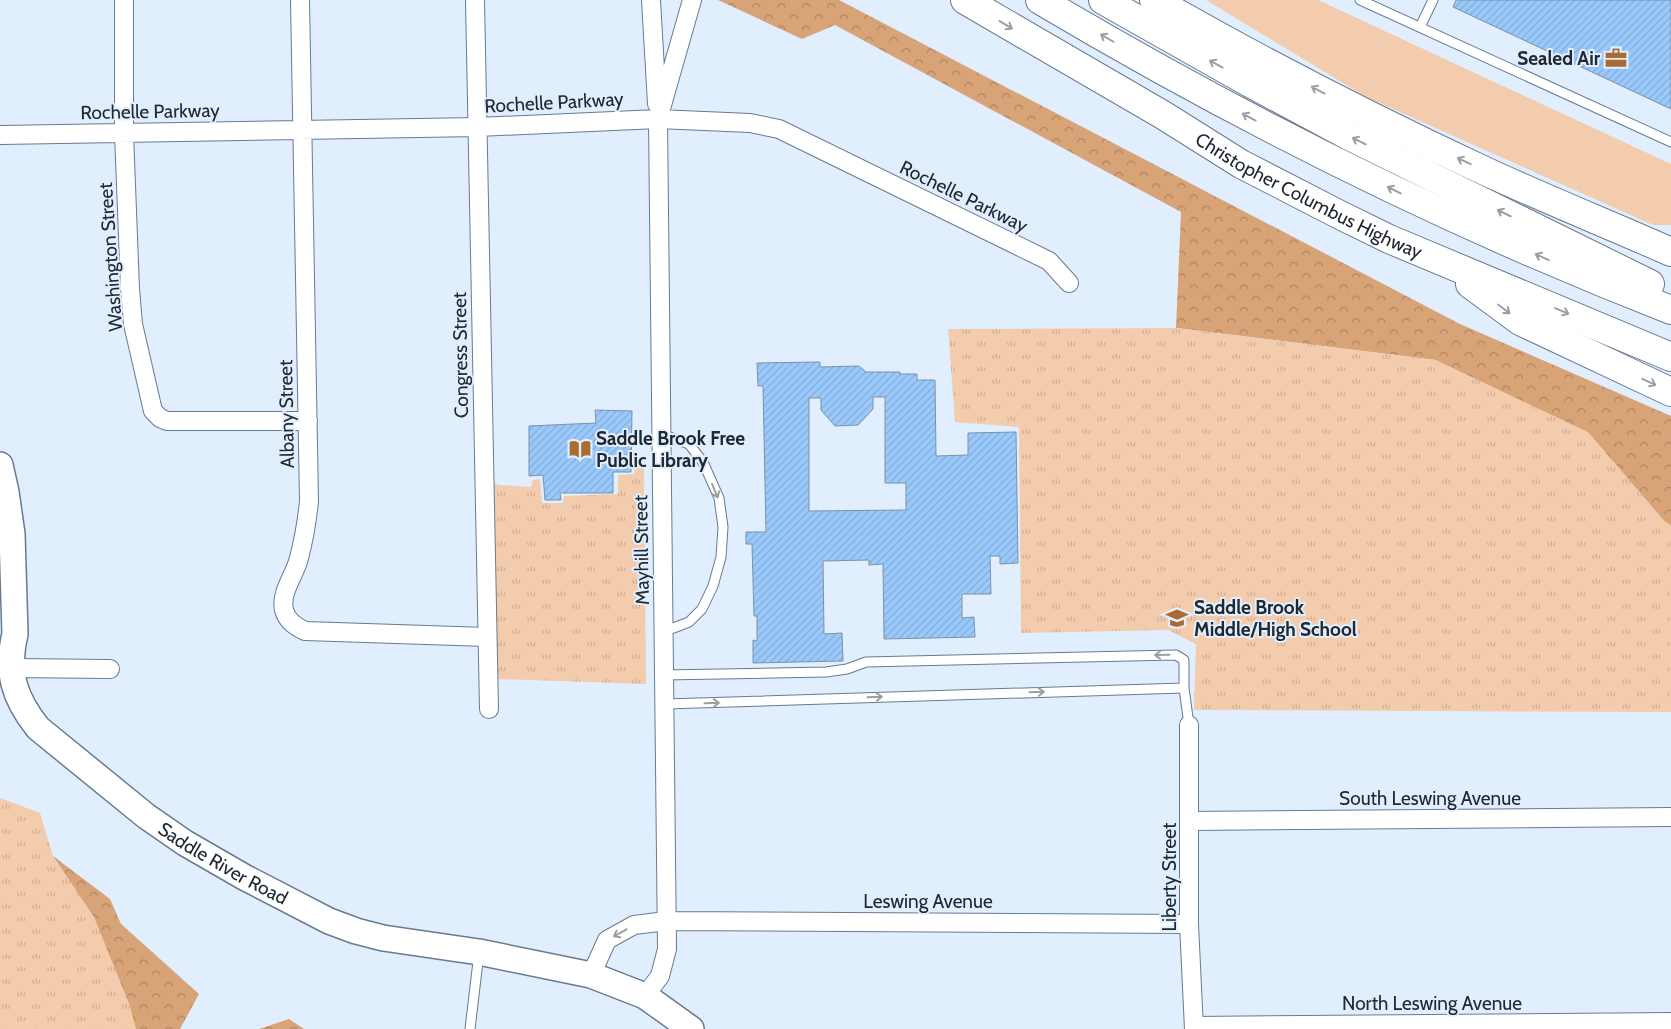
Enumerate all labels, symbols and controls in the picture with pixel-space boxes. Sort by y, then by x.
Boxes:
one-way arrow [999,21,1013,31]
one-way arrow [1100,33,1114,43]
office icon: Sealed Air [1603,45,1629,71]
place label: Sealed Air [1517,47,1601,70]
one-way arrow [1208,59,1223,69]
one-way arrow [1311,85,1326,95]
street label: Rochelle Parkway [484,87,625,118]
street label: Rochelle Parkway [80,99,220,124]
one-way arrow [1242,112,1257,121]
street label: Christopher Columbus Highway [1191,127,1426,264]
one-way arrow [1352,136,1367,145]
street label: Rochelle Parkway [896,156,1032,238]
one-way arrow [1457,156,1472,165]
street label: Washington Street [94,181,127,332]
one-way arrow [1387,185,1402,194]
one-way arrow [1497,208,1512,217]
one-way arrow [1535,252,1550,262]
street label: Congress Street [448,291,473,418]
one-way arrow [1497,304,1511,314]
one-way arrow [1554,307,1569,317]
street label: Albany Street [274,359,299,469]
one-way arrow [1641,377,1656,387]
place label: Saddle Brook Free Public Library [596,427,745,472]
library icon: Saddle Brook Free Public Library [567,436,593,462]
one-way arrow [711,483,721,498]
street label: Mayhill Street [629,494,654,605]
place label: Saddle Brook Middle/High School [1194,596,1357,641]
school or university icon: Saddle Brook Middle/High School [1164,605,1190,631]
one-way arrow [1155,651,1171,660]
one-way arrow [1029,688,1045,697]
one-way arrow [867,693,883,702]
one-way arrow [704,698,720,707]
street label: South Leswing Avenue [1339,787,1521,810]
street label: Saddle River Road [154,817,292,910]
street label: Liberty Street [1158,822,1181,931]
street label: Leswing Avenue [863,890,993,913]
one-way arrow [612,928,627,938]
street label: North Leswing Avenue [1342,992,1522,1015]

